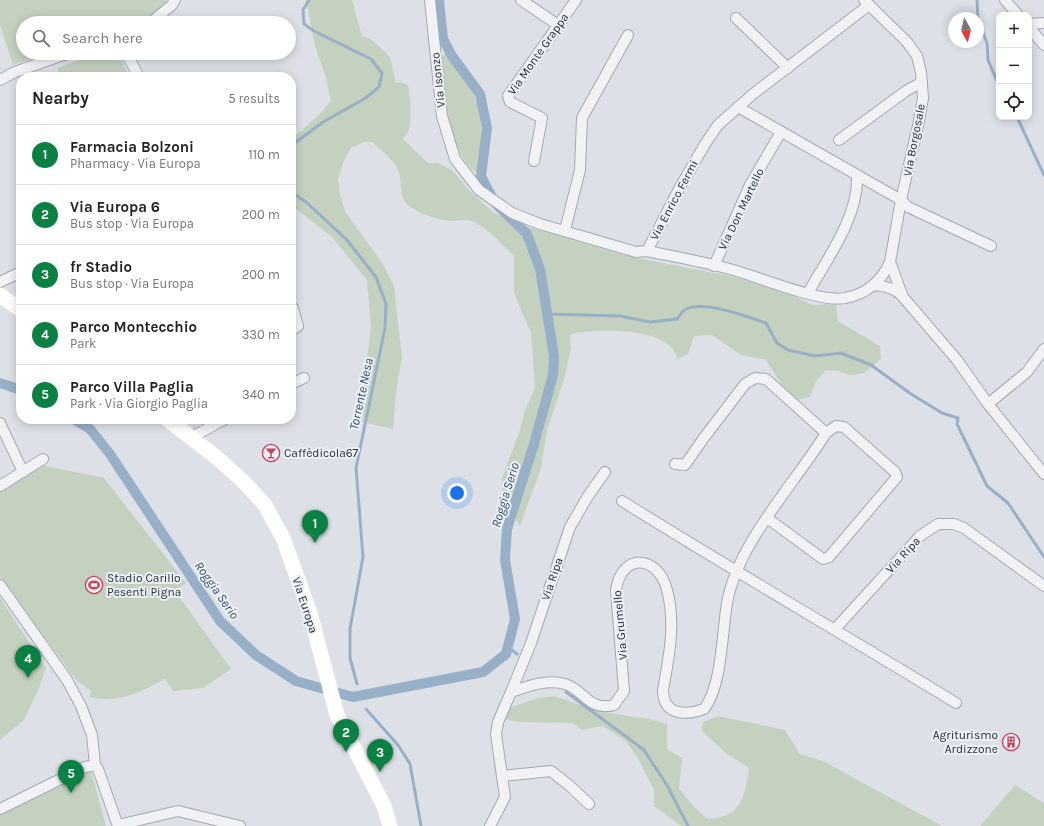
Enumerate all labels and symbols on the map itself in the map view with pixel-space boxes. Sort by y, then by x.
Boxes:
street label: Via Monte Grappa [505,10,571,98]
north arrow [948,12,984,48]
street label: Via Isonzo [428,52,448,108]
street label: Via Borgosale [900,102,928,178]
street label: Via Enrico Fermi [647,158,701,242]
street label: Via Don Martello [715,166,767,252]
water label: Torrente Nesa [346,356,376,431]
bar icon: Caffèdicola67 [261,443,281,463]
place label: Caffèdicola67 [284,446,359,460]
water label: Roggia Serio [488,460,522,529]
your location [447,483,467,503]
pin: 1 [302,510,328,543]
street label: Via Ripa [883,534,923,576]
street label: Via Ripa [538,556,566,602]
water label: Roggia Serio [192,558,243,622]
place label: Stadio Carillo Pesenti Pigna [107,571,181,599]
sports icon: Stadio Carillo Pesenti Pigna [84,575,104,595]
street label: Via Europa [289,575,321,635]
street label: Via Grumello [610,590,630,660]
pin: 4 [15,645,41,678]
pin: 2 [333,719,359,752]
place label: Agriturismo Ardizzone [933,728,998,756]
building icon: Agriturismo Ardizzone [1001,732,1021,752]
pin: 3 [367,739,393,772]
pin: 5 [58,760,84,793]

